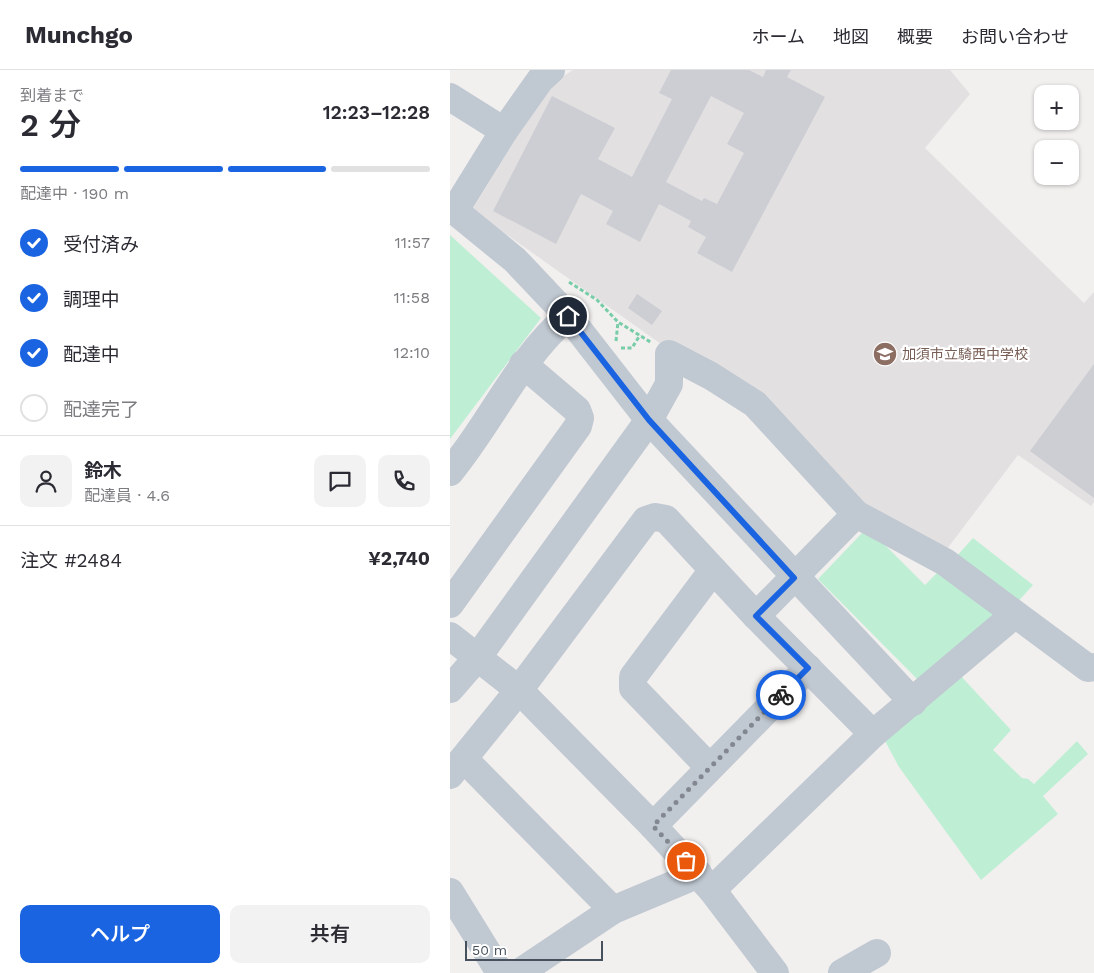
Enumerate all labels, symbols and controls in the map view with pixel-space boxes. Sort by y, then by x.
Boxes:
text: Munchgo [25,21,133,49]
text: ホーム [752,26,805,47]
text: 地図 [833,26,869,47]
text: 概要 [897,26,933,47]
text: お問い合わせ [961,26,1069,47]
map controls [1034,85,1079,185]
button: + [1034,85,1079,130]
text: 到着まで [20,86,84,105]
text: 12:23–12:28 [323,101,430,124]
text: 2 分 [20,106,81,144]
button: − [1034,140,1079,185]
text: 配達中 · 190 m [20,184,129,203]
icon: check [20,229,48,257]
text: 受付済み [63,233,139,256]
text: 11:57 [394,233,430,252]
icon: check [20,284,48,312]
text: 調理中 [63,288,120,311]
text: 11:58 [394,288,430,307]
pin [547,295,589,337]
icon: home [554,302,582,330]
icon: check [20,339,48,367]
school or university icon: 加須市立騎西中学校 [872,341,898,367]
text: 配達中 [63,343,120,366]
text: 12:10 [394,343,430,362]
place label: 加須市立騎西中学校 [902,346,1028,362]
text: 配達完了 [63,398,139,421]
button: person [20,455,72,507]
button: chat [314,455,366,507]
button: phone [378,455,430,507]
text: 鈴木 [84,459,122,482]
text: 配達員 · 4.6 [84,486,170,505]
text: ¥2,740 [368,547,430,570]
text: 注文 #2484 [20,549,122,572]
courier [756,670,806,720]
icon: bike [767,681,795,709]
pin [665,840,707,882]
icon: bag [672,847,700,875]
button: ヘルプ [20,905,220,963]
button: 共有 [230,905,430,963]
scale bar [465,938,602,961]
text: 50 m [472,942,507,958]

